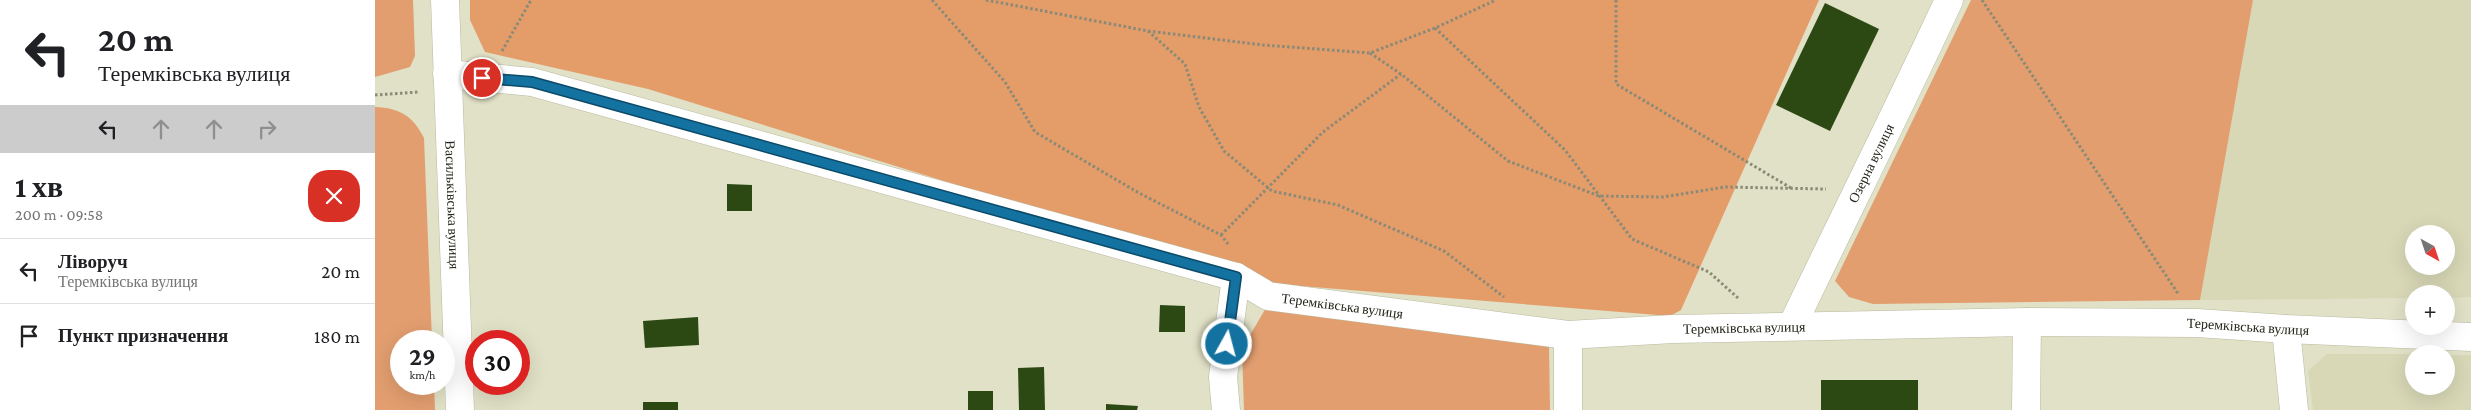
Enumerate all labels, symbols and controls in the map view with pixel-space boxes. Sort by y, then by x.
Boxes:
icon: left [15,20,80,85]
text: 20 m [98,20,173,59]
pin [461,57,503,99]
text: Теремківська вулиця [98,61,290,86]
icon: arrive [468,64,496,92]
icon: left [94,115,122,143]
icon: ahead [147,115,175,143]
icon: ahead [200,115,228,143]
icon: right [253,115,281,143]
street label: Озерна вулиця [1845,120,1897,205]
street label: Васильківська вулиця [442,140,463,270]
text: 1 хв [15,170,63,203]
button: close [308,170,360,222]
text: 200 m · 09:58 [15,206,103,223]
north arrow [2405,225,2455,275]
map controls [2405,225,2455,395]
text: Ліворуч [58,251,128,272]
icon: left [15,257,43,285]
text: 20 m [321,261,360,282]
text: Теремківська вулиця [58,273,198,290]
button: + [2405,285,2455,335]
street label: Теремківська вулиця [1280,290,1405,322]
street label: Теремківська вулиця [2187,315,2310,338]
position arrow [1200,317,1252,369]
street label: Теремківська вулиця [1683,318,1806,337]
icon: arrive [15,322,43,350]
text: Пункт призначення [58,325,228,346]
text: 180 m [314,326,360,347]
speed limit sign: 30 [465,330,530,395]
text: 29 [409,343,436,370]
button: − [2405,345,2455,395]
text: km/h [410,368,435,382]

